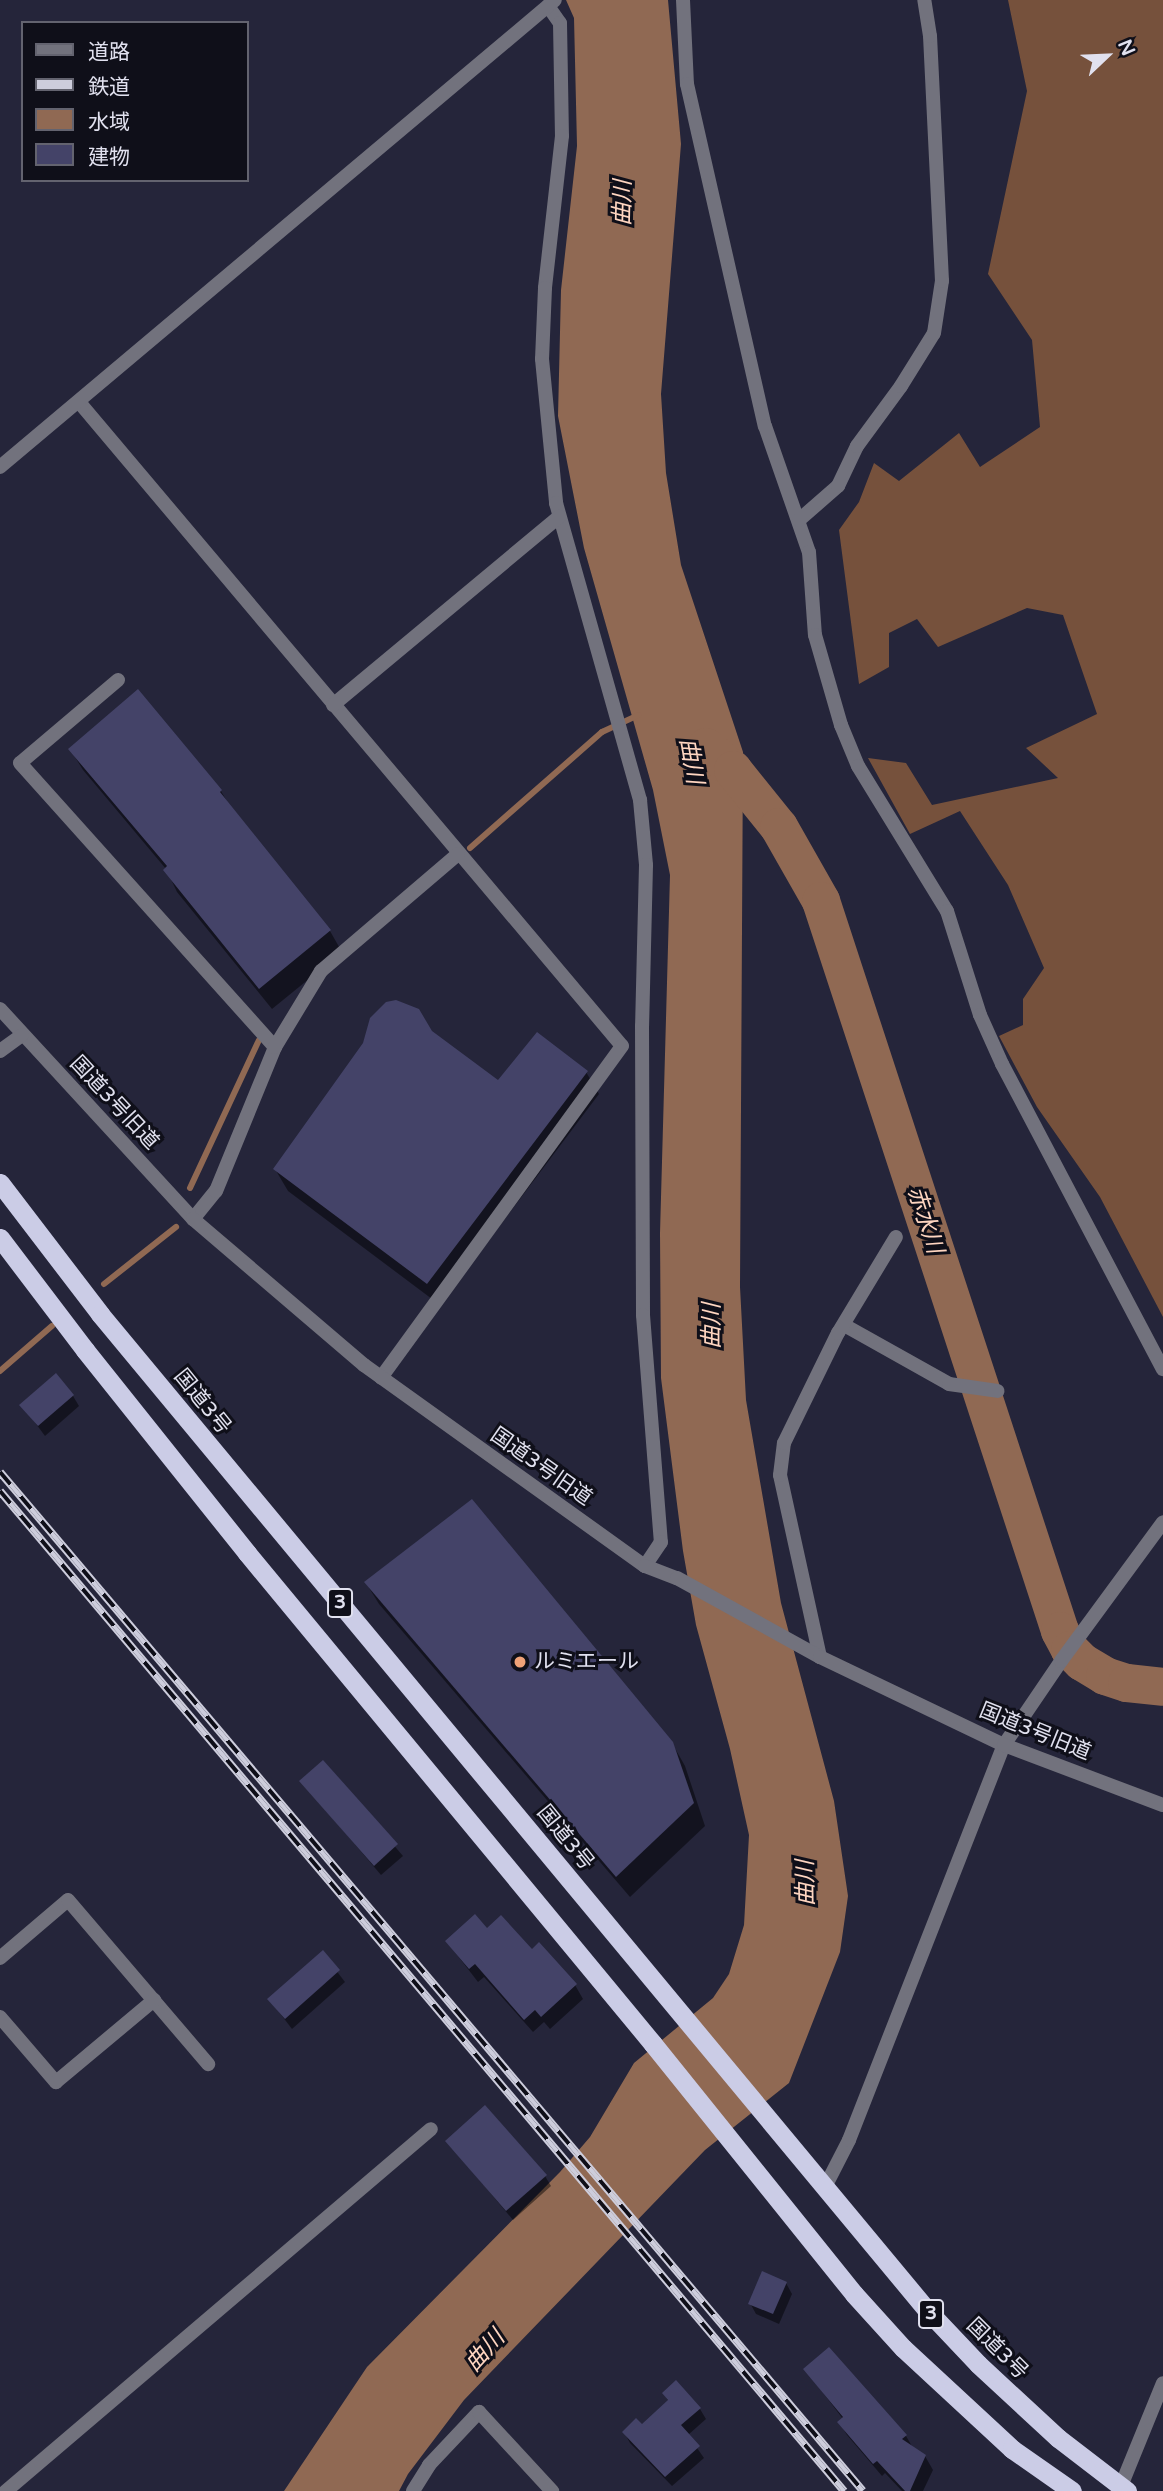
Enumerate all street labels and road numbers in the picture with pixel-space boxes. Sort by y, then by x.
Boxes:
street label: 国道3号旧道 [64,1051,164,1155]
street label: 国道3号 [168,1364,236,1440]
street label: 国道3号旧道 [485,1423,597,1511]
road number: 3 [326,1588,354,1618]
street label: 国道3号旧道 [975,1698,1095,1766]
street label: 国道3号 [531,1800,599,1876]
road number: 3 [917,2298,945,2330]
street label: 国道3号 [961,2313,1033,2385]

